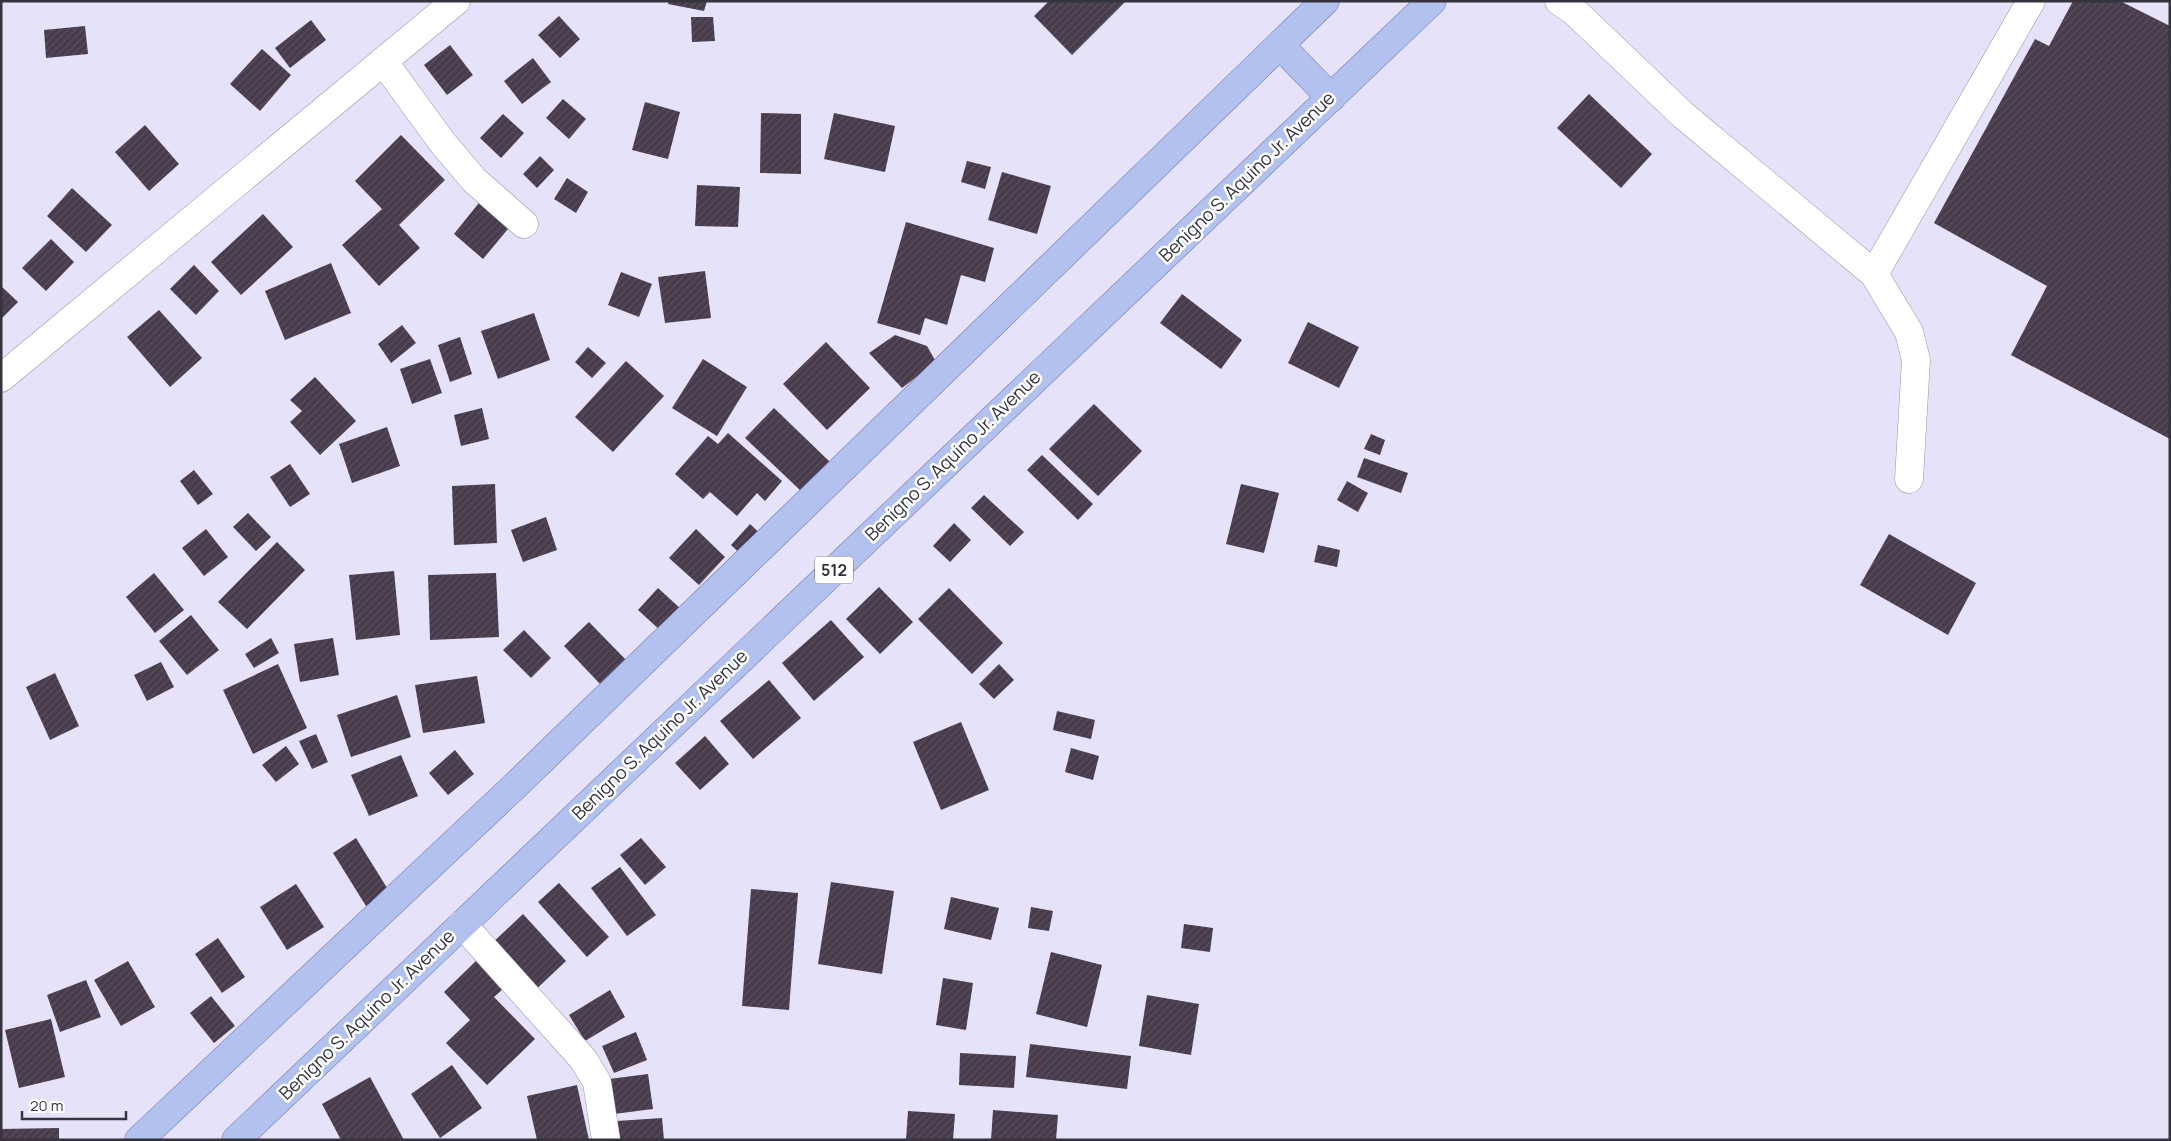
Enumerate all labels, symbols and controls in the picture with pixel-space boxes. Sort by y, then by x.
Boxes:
street label: Benigno S. Aquino Jr. Avenue [1153,86,1339,267]
street label: Benigno S. Aquino Jr. Avenue [859,365,1045,546]
road number: 512 [815,556,853,584]
street label: Benigno S. Aquino Jr. Avenue [566,644,752,825]
street label: Benigno S. Aquino Jr. Avenue [273,924,459,1105]
scale bar [22,1088,126,1120]
text: 20 m [30,1095,63,1116]

